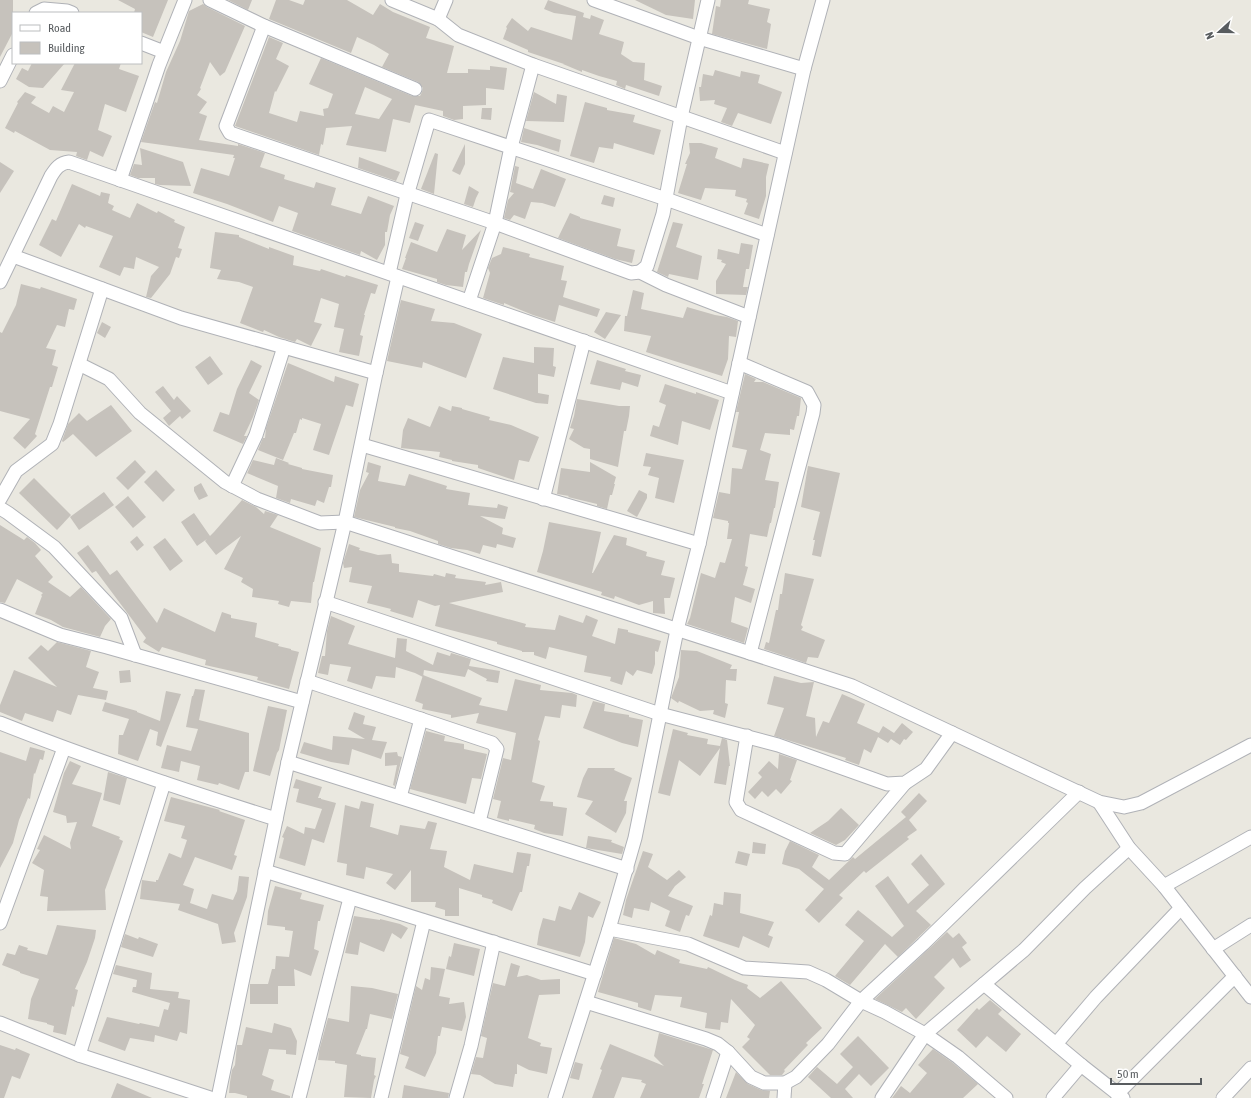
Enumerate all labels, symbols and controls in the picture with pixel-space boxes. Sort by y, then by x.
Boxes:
legend [12,12,142,64]
north arrow [1199,12,1239,52]
text: Road [48,21,71,35]
text: N [1203,30,1216,41]
text: Building [48,41,86,55]
scale bar [1111,1060,1201,1086]
text: 50 m [1117,1067,1139,1081]

